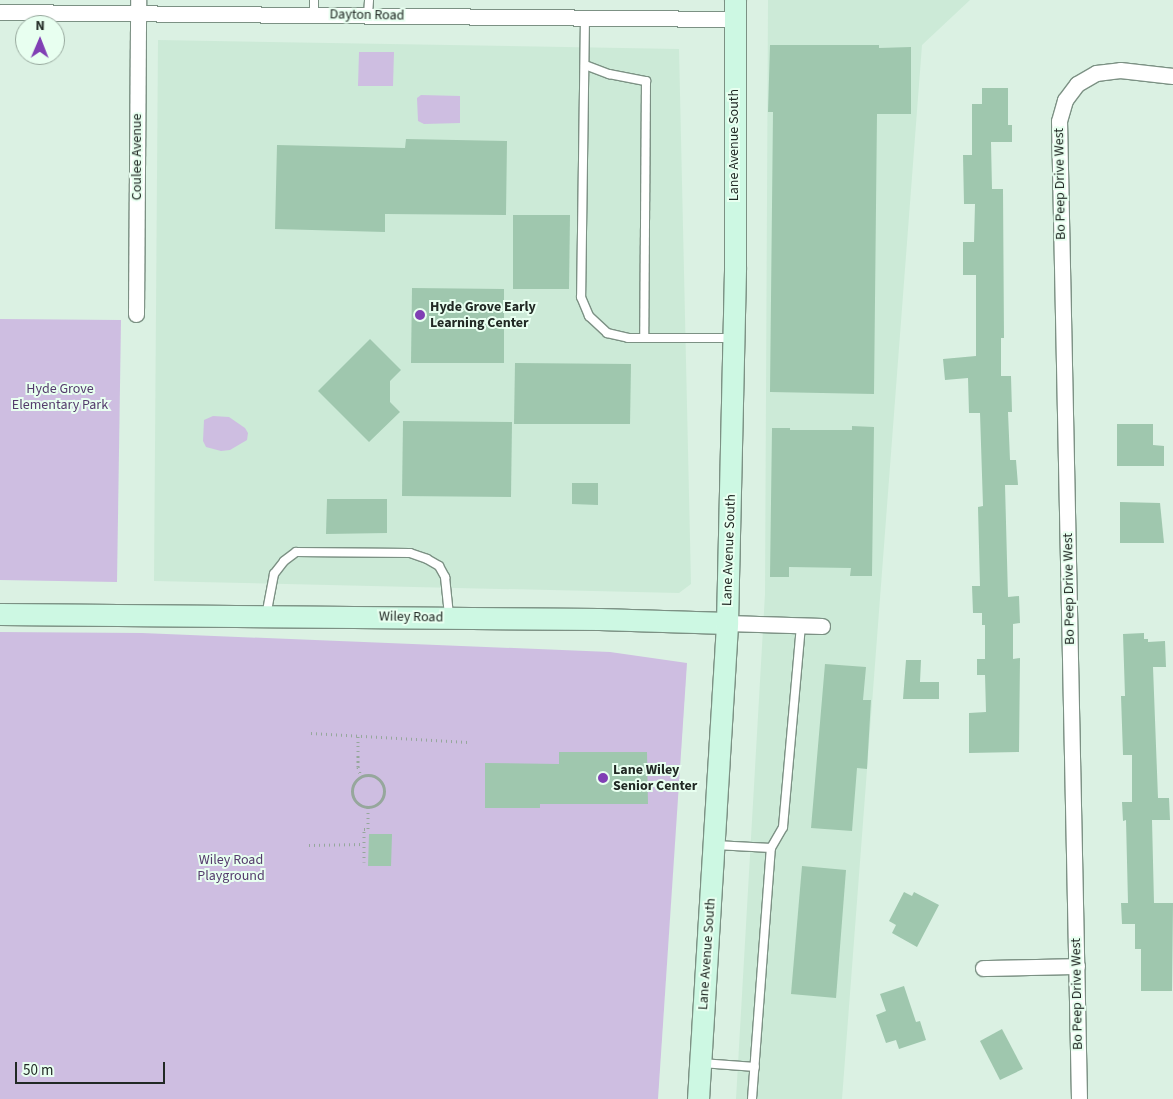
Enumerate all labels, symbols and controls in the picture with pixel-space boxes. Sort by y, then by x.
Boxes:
street label: Dayton Road [329,6,405,24]
north arrow [15,15,65,65]
text: N [35,16,45,36]
street label: Lane Avenue South [726,89,742,201]
street label: Coulee Avenue [129,114,145,200]
street label: Bo Peep Drive West [1051,128,1069,240]
place label: Hyde Grove Early Learning Center [430,299,536,332]
marker: Hyde Grove Early Learning Center [414,309,426,321]
park label: Hyde Grove Elementary Park [12,381,108,414]
street label: Lane Avenue South [719,494,739,606]
street label: Bo Peep Drive West [1060,533,1078,645]
street label: Wiley Road [379,608,443,626]
place label: Lane Wiley Senior Center [613,762,697,794]
marker: Lane Wiley Senior Center [597,772,609,784]
park label: Wiley Road Playground [197,852,265,884]
street label: Lane Avenue South [695,897,719,1011]
street label: Bo Peep Drive West [1068,938,1086,1050]
scale bar [18,1052,168,1084]
text: 50 m [23,1060,53,1081]

